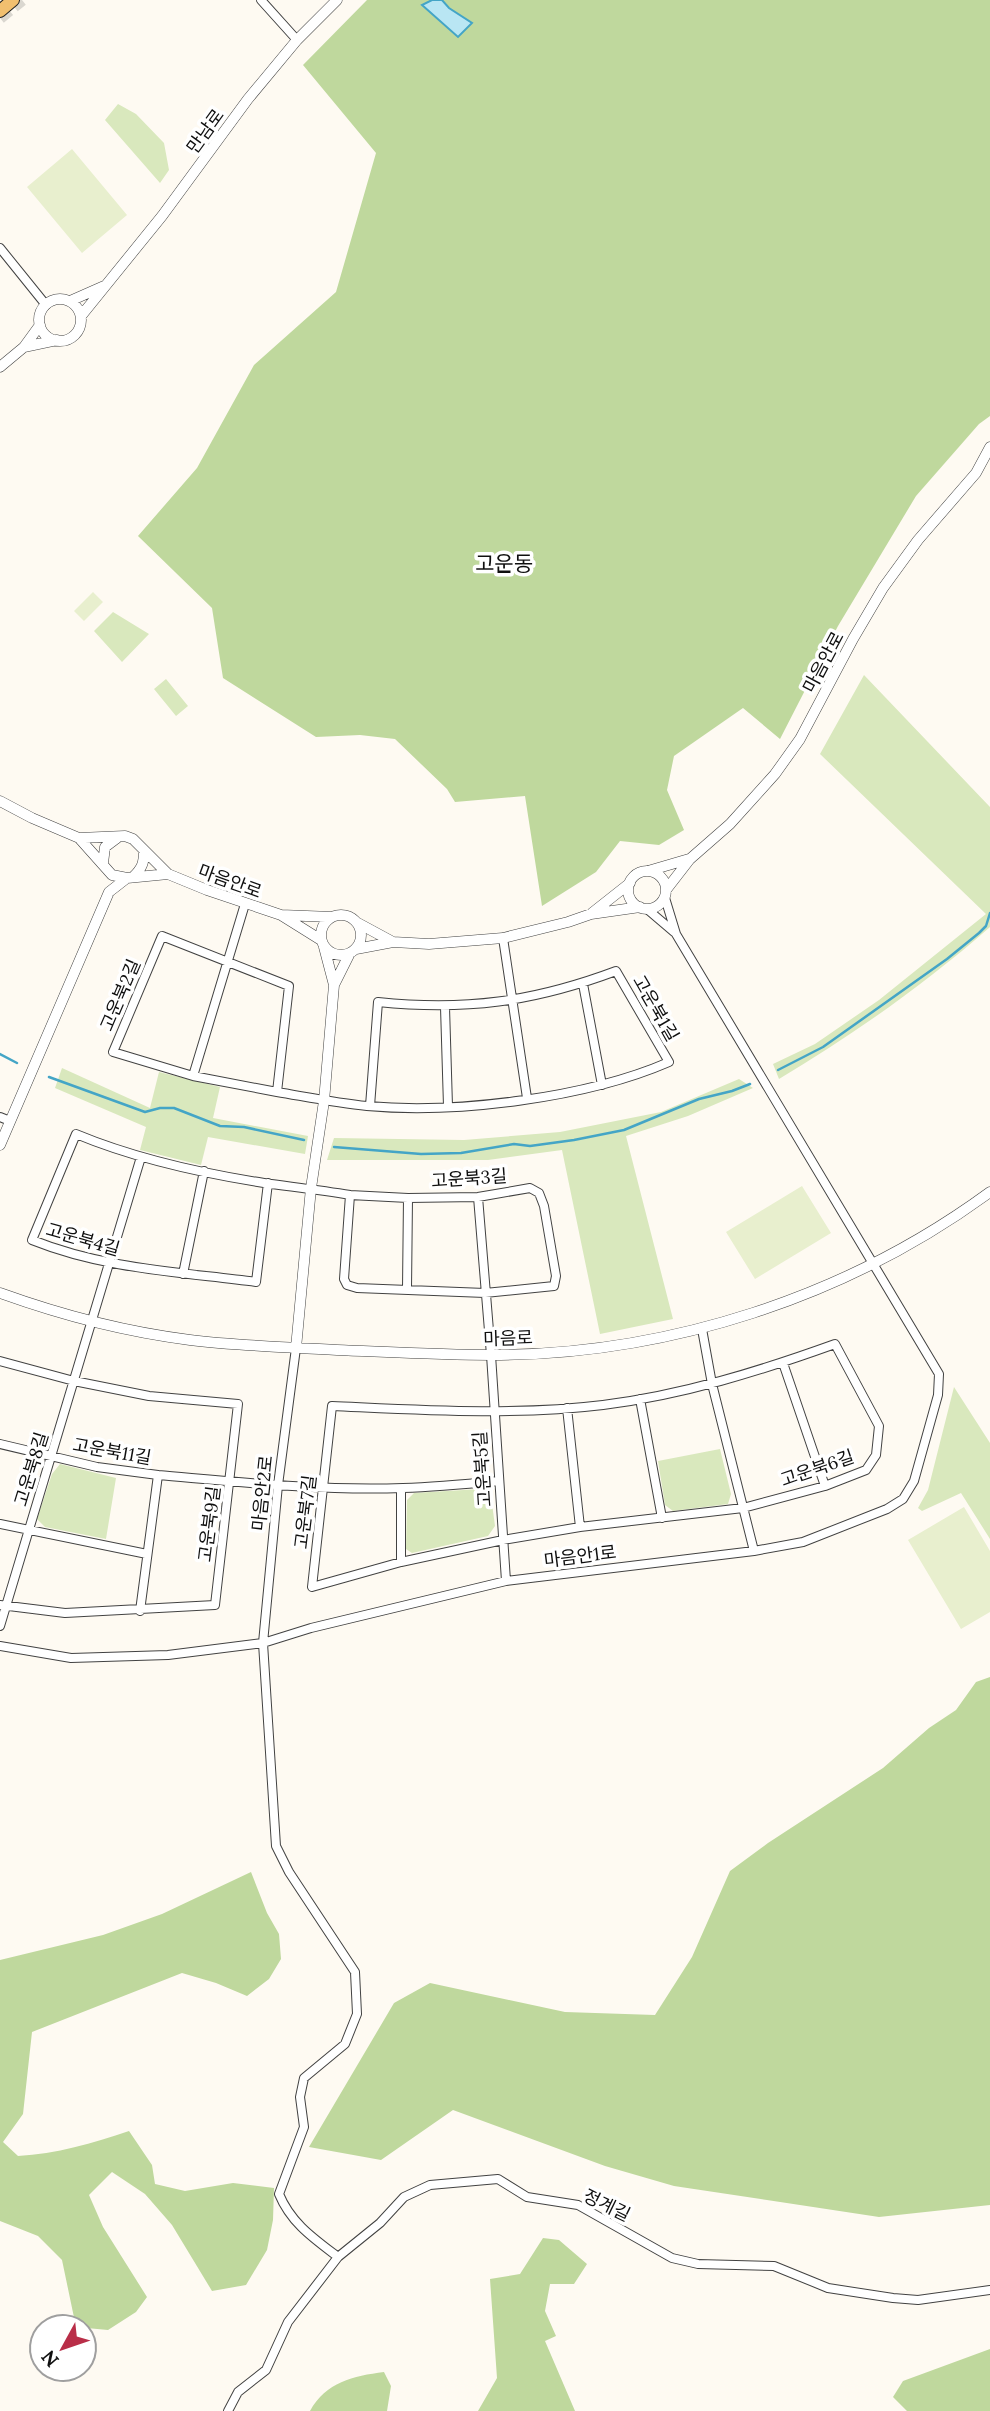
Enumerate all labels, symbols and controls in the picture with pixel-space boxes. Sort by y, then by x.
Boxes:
street label: 만남로 [181,104,229,158]
district label: 고운동 [475,550,533,577]
street label: 마음안로 [797,627,849,697]
street label: 마음안로 [195,859,265,903]
street label: 고운북2길 [95,956,145,1034]
street label: 고운북1길 [628,971,684,1045]
street label: 고운북3길 [430,1164,508,1192]
street label: 고운북4길 [43,1217,123,1261]
street label: 마음로 [483,1326,533,1350]
street label: 고운북8길 [9,1429,53,1509]
street label: 고운북5길 [468,1430,496,1508]
street label: 고운북11길 [71,1433,153,1469]
street label: 고운북6길 [777,1445,857,1491]
street label: 마음안2로 [247,1454,277,1532]
street label: 고운북7길 [289,1474,321,1550]
street label: 고운북9길 [193,1485,225,1563]
street label: 마음안1로 [542,1540,618,1572]
street label: 정계길 [580,2184,634,2226]
north arrow [28,2313,98,2383]
text: N [36,2345,64,2372]

